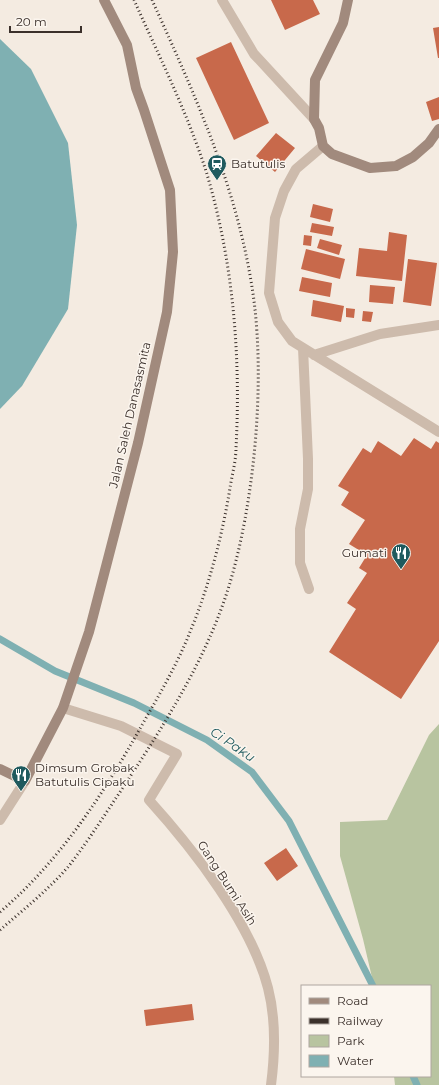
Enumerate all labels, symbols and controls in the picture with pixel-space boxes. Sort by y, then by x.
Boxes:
scale bar [10,8,81,34]
text: 20 m [16,14,47,29]
station icon: Batutulis [206,153,228,181]
place label: Batutulis [231,156,285,171]
street label: Jalan Saleh Danasasmita [105,340,154,490]
restaurant icon: Gumati [390,542,412,570]
place label: Gumati [342,545,387,560]
water label: Ci Paku [208,723,259,765]
place label: Dimsum Grobak Batutulis Cipaku [35,760,135,789]
restaurant icon: Dimsum Grobak Batutulis Cipaku [10,764,32,792]
street label: Gang Bumi Asih [194,838,260,928]
legend [301,985,431,1077]
text: Road [337,993,368,1008]
text: Railway [337,1013,383,1028]
text: Park [337,1033,365,1048]
text: Water [337,1053,374,1068]

